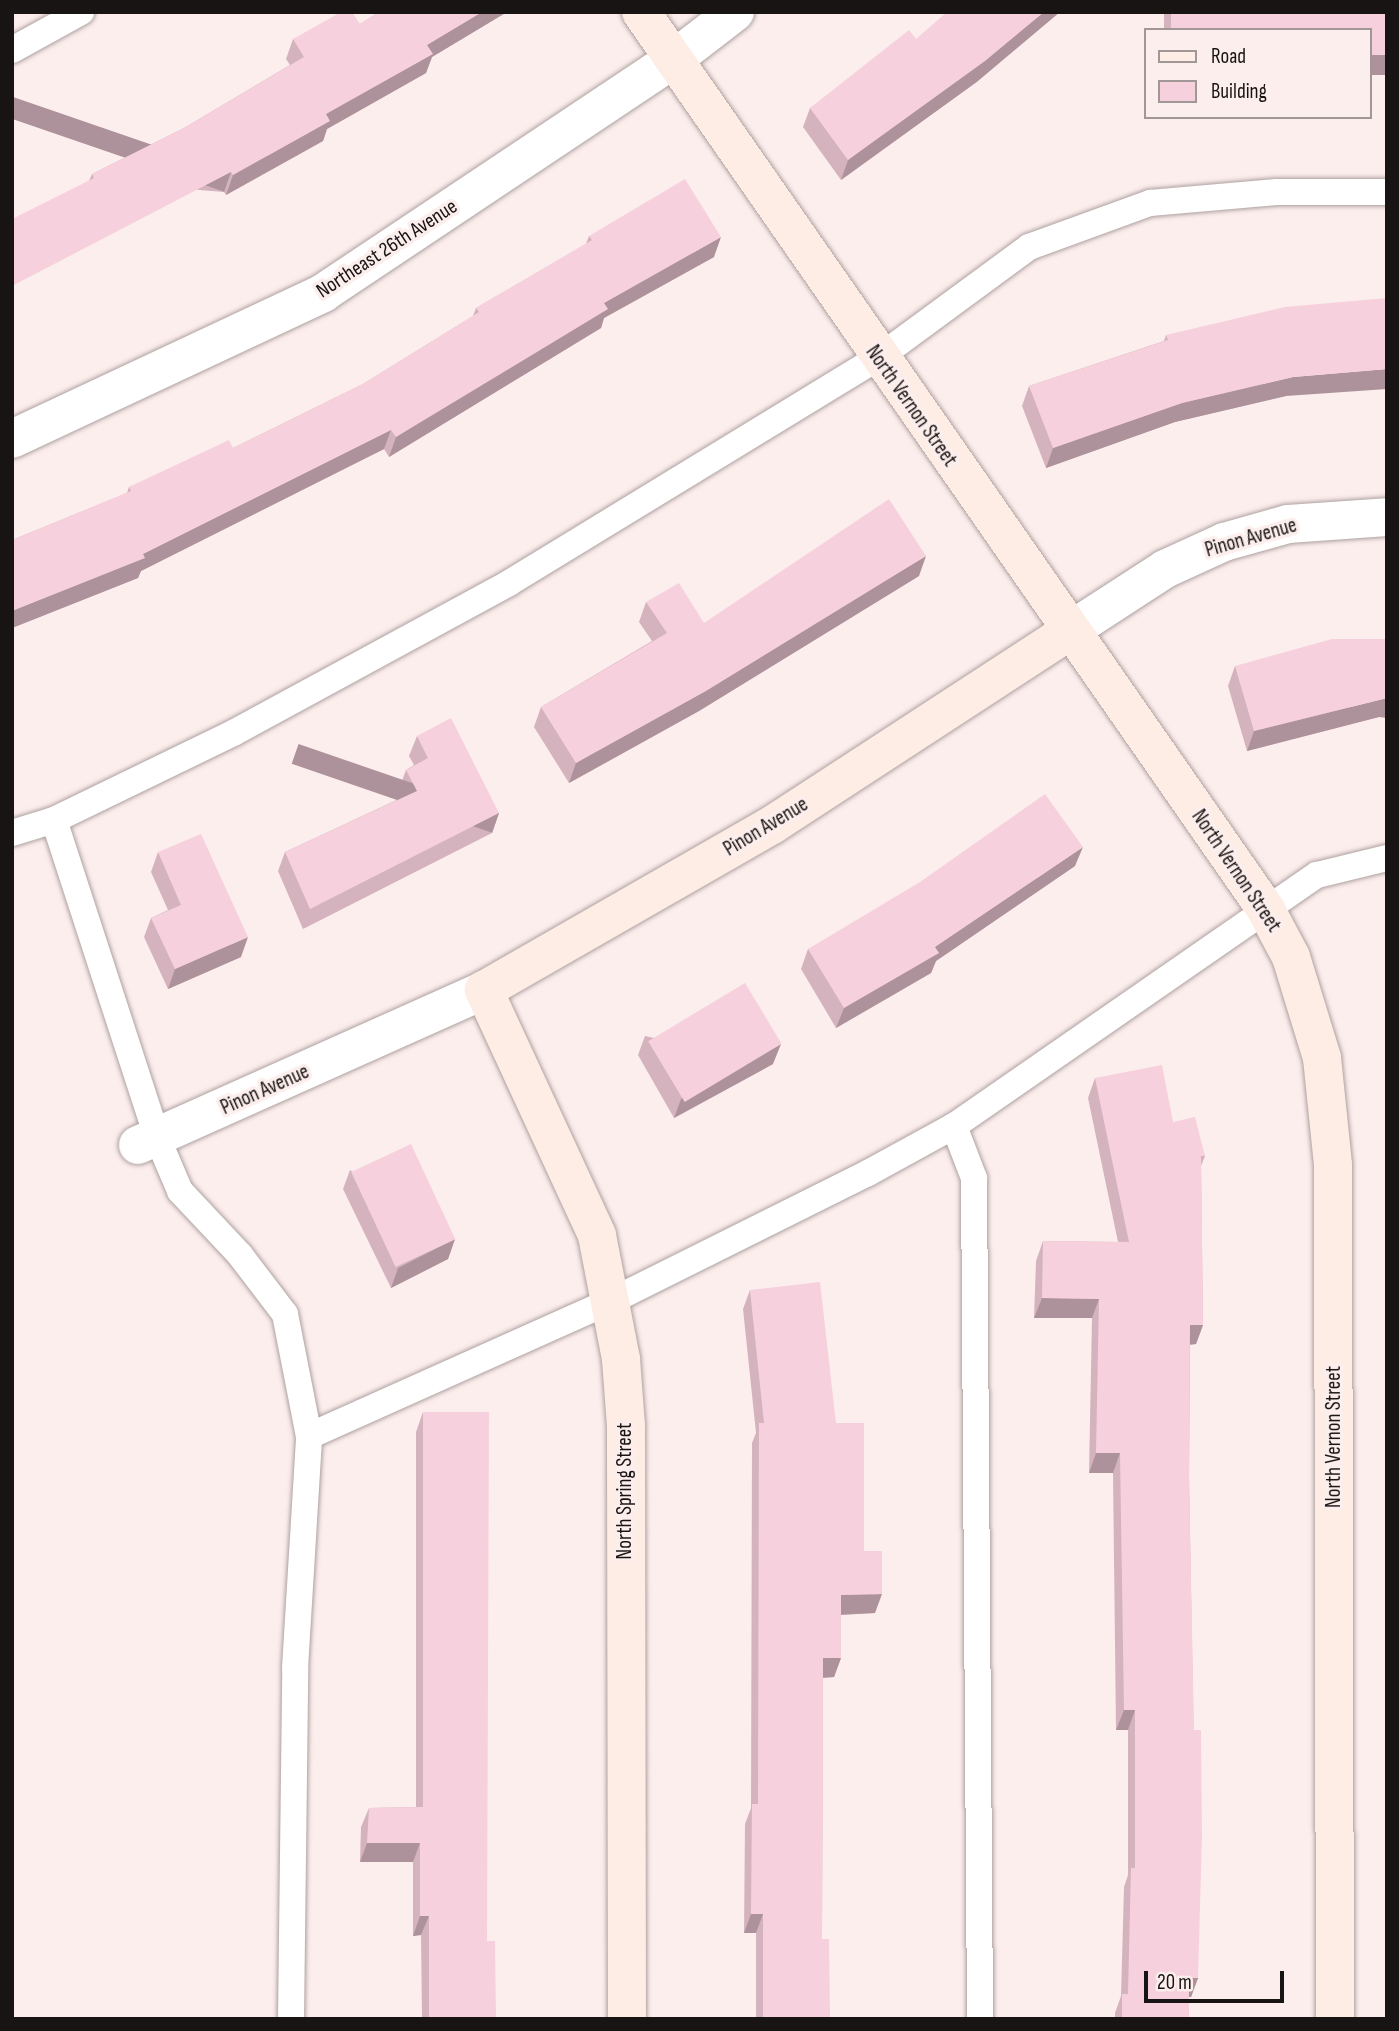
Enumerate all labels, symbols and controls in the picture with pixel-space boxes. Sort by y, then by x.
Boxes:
legend [1144,28,1371,119]
text: Road [1211,44,1246,69]
text: Building [1211,79,1267,104]
street label: Northeast 26th Avenue [312,194,462,304]
street label: North Vernon Street [860,341,962,471]
street label: Pinon Avenue [1202,513,1300,563]
street label: Pinon Avenue [719,792,813,862]
street label: North Vernon Street [1186,805,1286,937]
street label: Pinon Avenue [217,1059,313,1121]
street label: North Vernon Street [1321,1366,1347,1508]
street label: North Spring Street [612,1422,638,1560]
scale bar [1147,1958,1287,2002]
text: 20 m [1157,1970,1192,1995]

